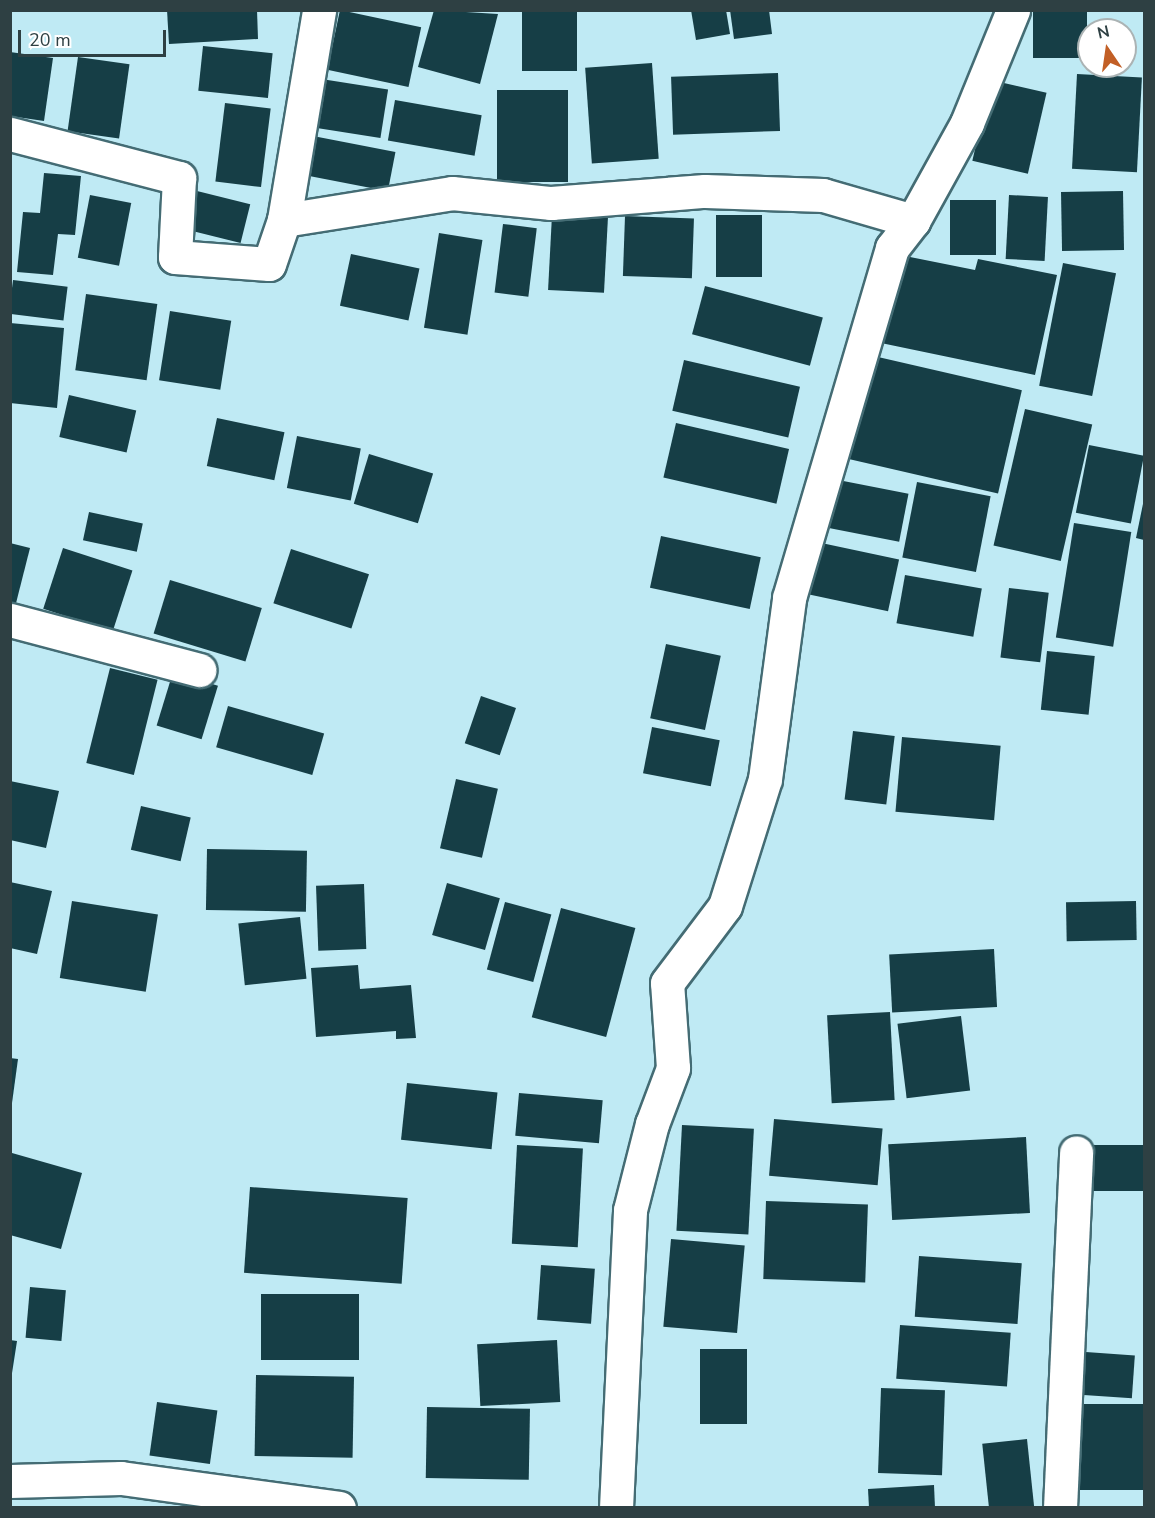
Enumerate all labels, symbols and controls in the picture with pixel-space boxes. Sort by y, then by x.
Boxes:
scale bar [21,18,170,56]
north arrow [1077,18,1137,78]
text: N [1095,20,1112,44]
text: 20 m [29,28,71,52]

